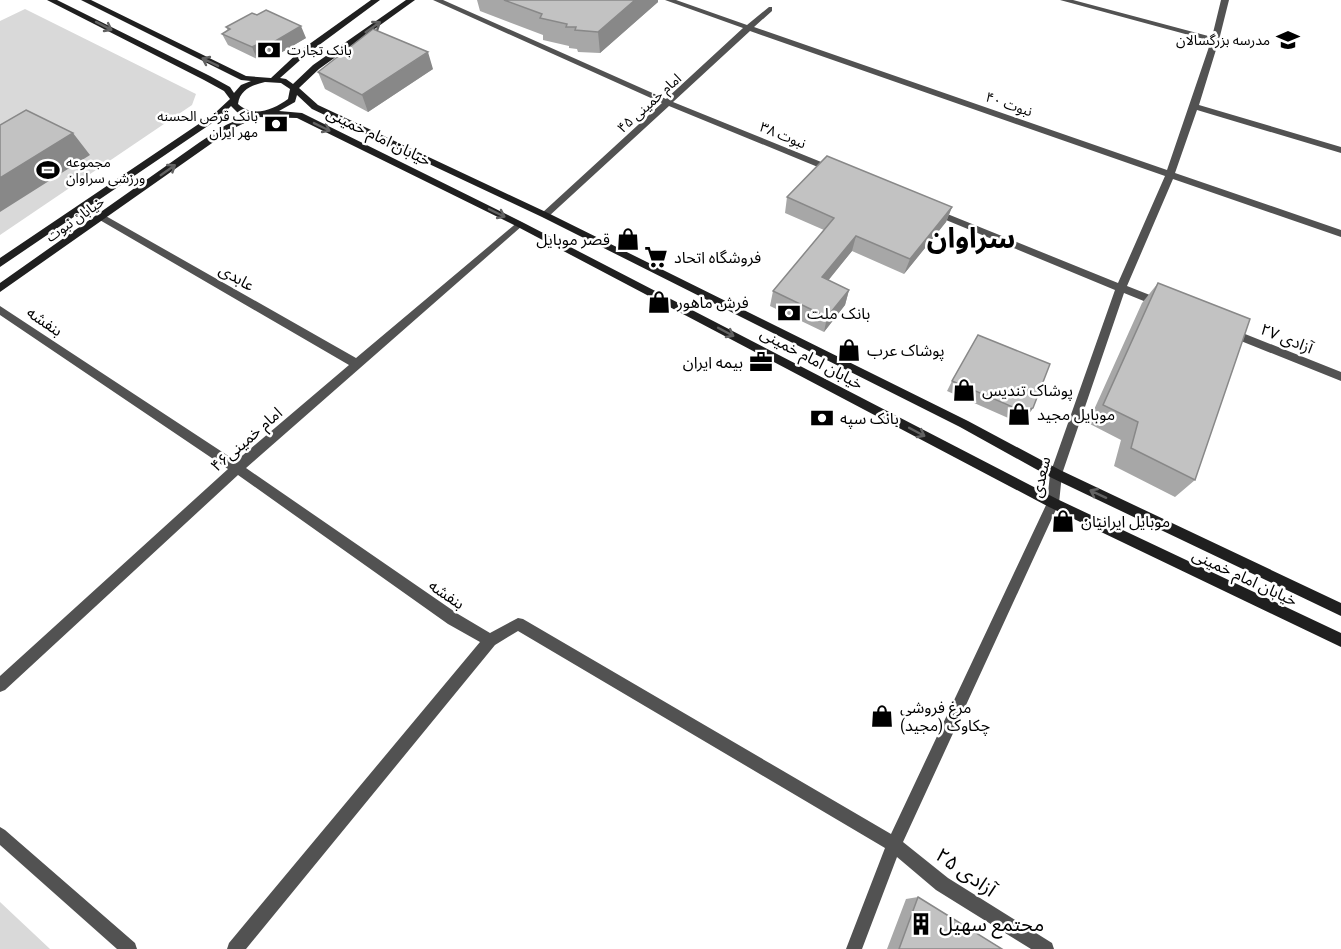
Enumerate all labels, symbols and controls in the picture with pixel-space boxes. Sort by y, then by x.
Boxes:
one-way arrow [94,21,112,33]
one-way arrow [365,21,381,33]
school or university icon: مدرسه بزرگسالان [1275,27,1301,53]
place label: مدرسه بزرگسالان [1176,32,1270,49]
bank icon: بانک تجارت [256,37,282,63]
place label: بانک تجارت [287,42,352,59]
one-way arrow [201,56,219,67]
street label: امام خمینی ۴۵ [614,70,686,138]
street label: نبوت ۴۰ [983,89,1035,120]
street label: خیابان امام خمینی [322,103,434,173]
place label: بانک قرض الحسنه مهر ایران [157,108,258,141]
bank icon: بانک قرض الحسنه مهر ایران [263,111,289,137]
street label: نبوت ۳۸ [757,119,809,152]
one-way arrow [313,121,331,133]
place label: مجموعه ورزشی سراوان [66,154,145,187]
sports icon: مجموعه ورزشی سراوان [35,157,61,183]
one-way arrow [159,163,175,176]
street label: خیابان نبوت [43,193,108,246]
one-way arrow [488,207,506,219]
district label: سراوان [927,222,1015,255]
shop icon: قصر موبایل [615,226,641,252]
place label: قصر موبایل [536,230,610,249]
supermarket icon: فروشگاه اتحاد [643,244,669,270]
place label: فروشگاه اتحاد [674,248,761,267]
street label: عابدی [216,260,258,295]
shop icon: فرش ماهور [646,289,672,315]
place label: فرش ماهور [676,293,749,312]
bank icon: بانک ملت [776,300,802,326]
street label: بنفشه [23,303,66,340]
place label: بانک ملت [807,304,870,323]
street label: آزادی ۲۷ [1258,319,1317,358]
street label: خیابان امام خمینی [756,323,866,396]
one-way arrow [716,327,734,338]
shop icon: پوشاک عرب [836,337,862,363]
place label: پوشاک عرب [867,341,945,361]
office icon: بیمه ایران [748,349,774,375]
place label: بیمه ایران [683,353,743,372]
shop icon: پوشاک تندیس [951,377,977,403]
place label: پوشاک تندیس [982,381,1073,401]
shop icon: موبایل مجید [1006,401,1032,427]
street label: امام خمینی۴۶ [207,403,288,478]
bank icon: بانک سپه [809,405,835,431]
place label: موبایل مجید [1037,405,1115,424]
place label: بانک سپه [840,409,899,429]
one-way arrow [908,426,925,438]
street label: سعدی [1027,455,1054,499]
one-way arrow [1090,488,1108,500]
shop icon: موبایل ایرانیان [1050,508,1076,534]
place label: موبایل ایرانیان [1081,512,1170,531]
street label: خیابان امام خمینی [1188,545,1300,613]
street label: بنفشه [425,576,468,613]
place label: مرغ فروشی چکاوک (مجید) [900,698,990,736]
shop icon: مرغ فروشی چکاوک (مجید) [869,703,895,729]
street label: آزادی ۲۵ [931,843,1002,902]
building icon: محتمع سهیل [908,911,934,937]
place label: محتمع سهیل [939,912,1044,939]

